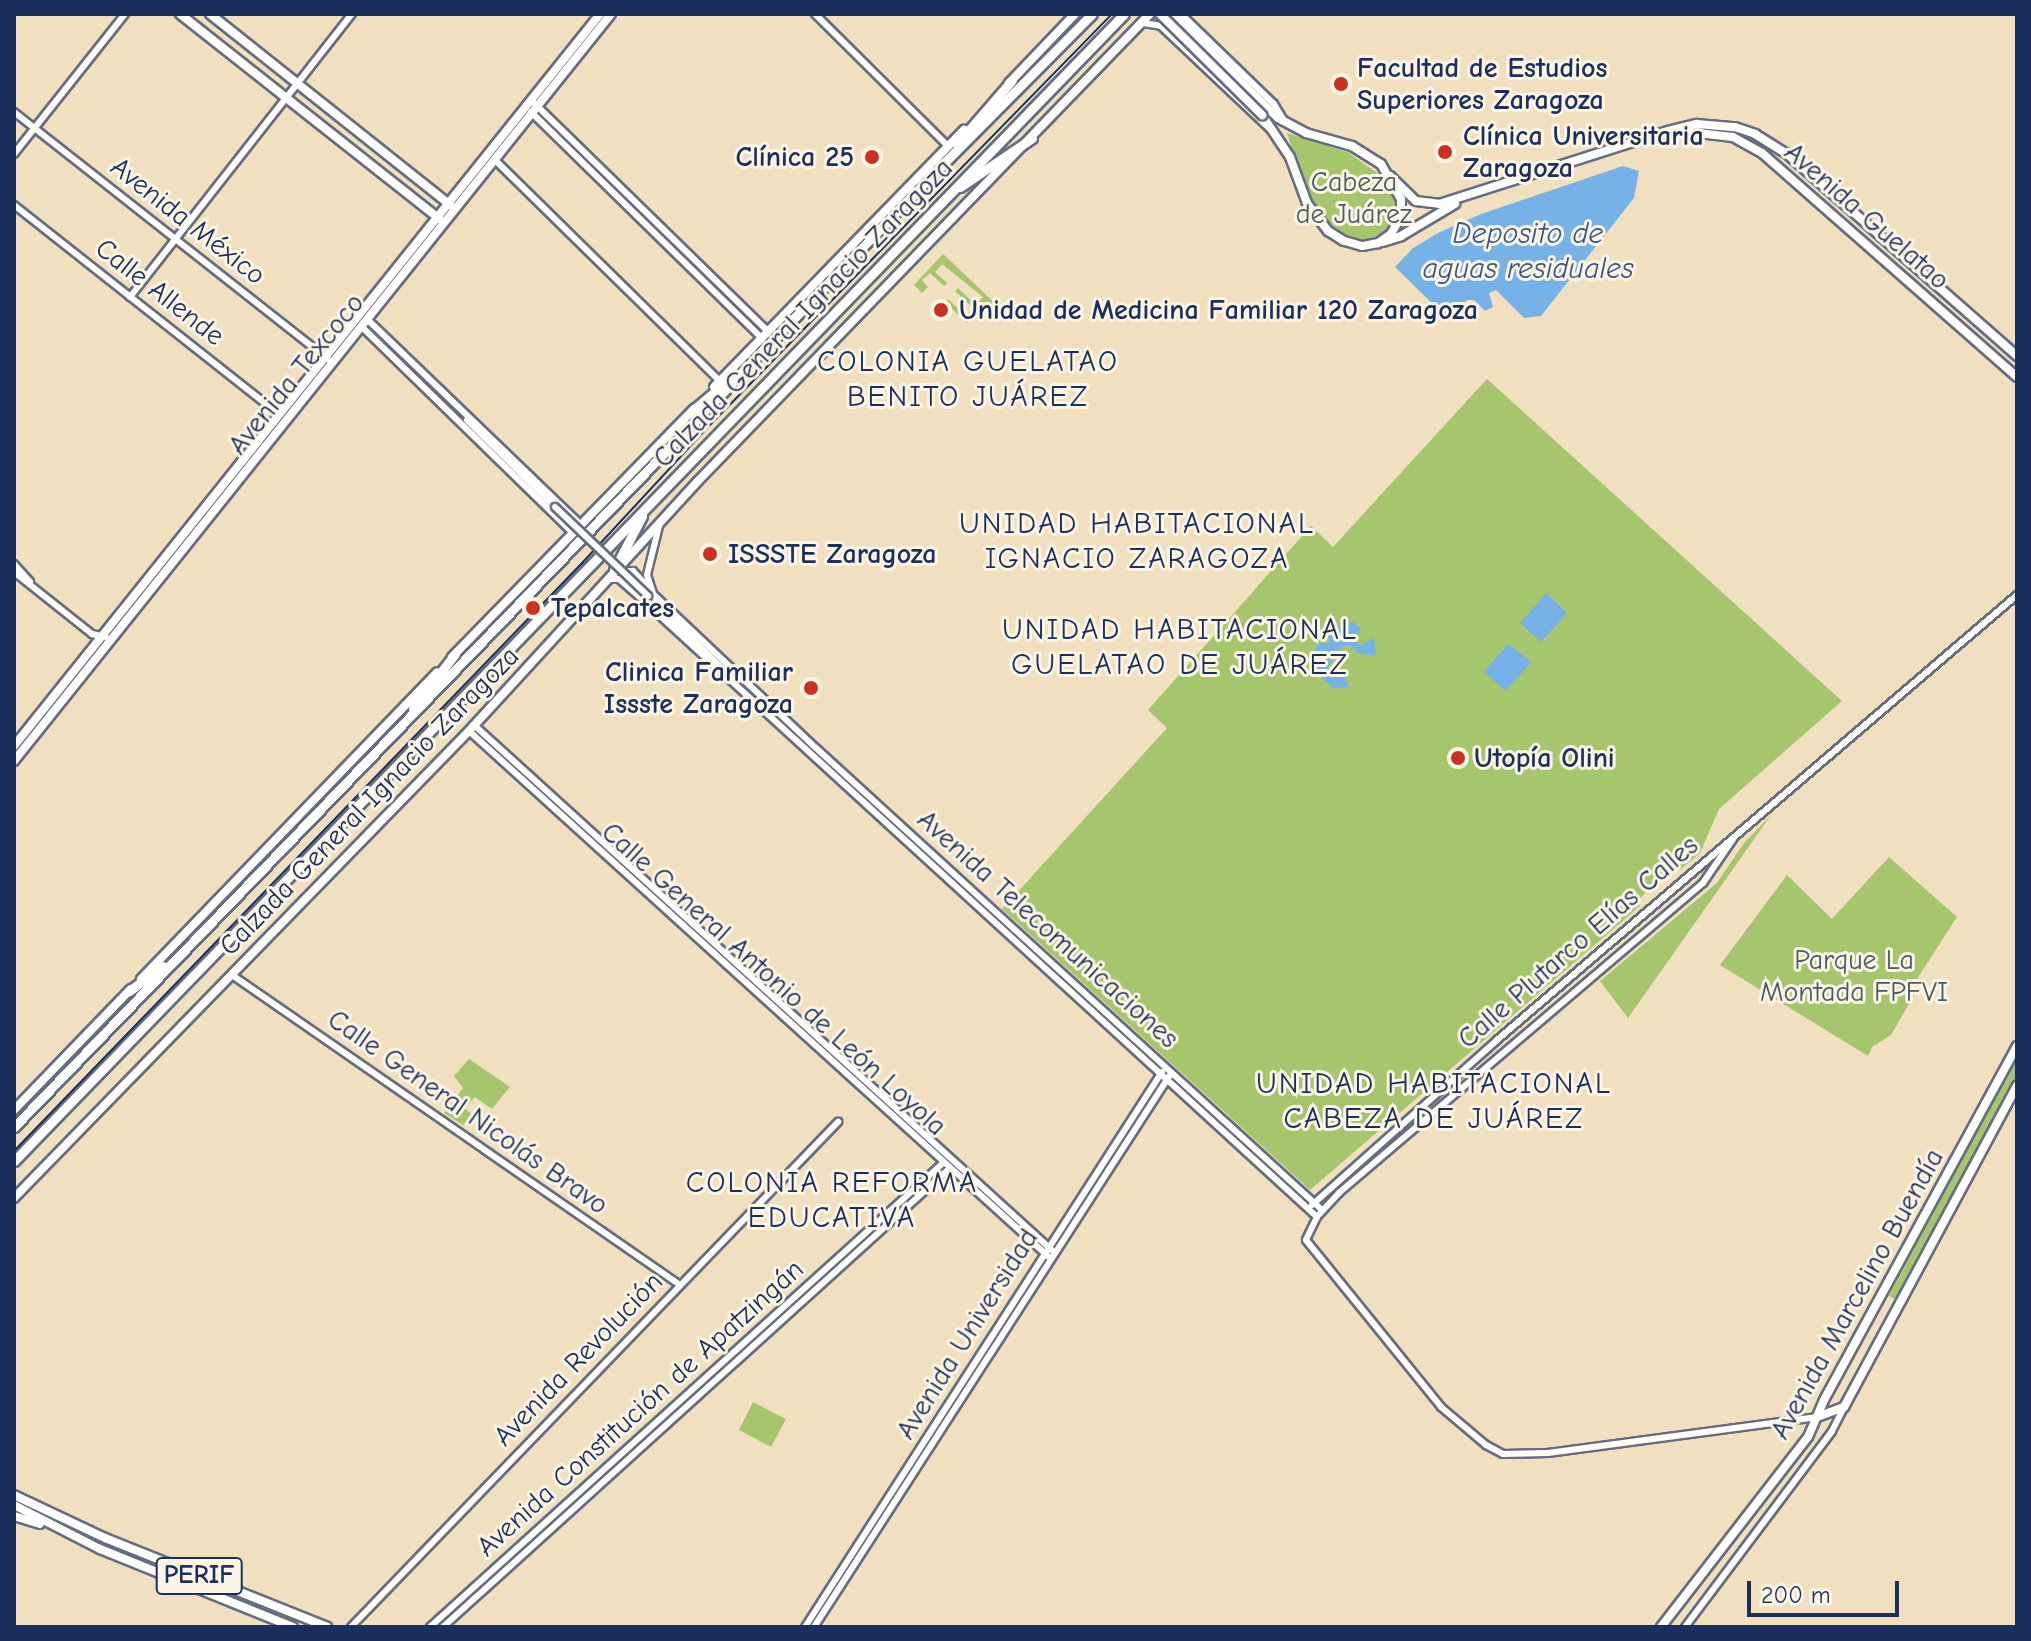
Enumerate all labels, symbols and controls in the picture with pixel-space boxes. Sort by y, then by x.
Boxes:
place label: Facultad de Estudios Superiores Zaragoza [1357,51,1607,117]
marker: Facultad de Estudios Superiores Zaragoza [1332,75,1350,93]
place label: Clínica Universitaria Zaragoza [1463,119,1704,185]
street label: Avenida Guelatao [1778,135,1956,297]
place label: Clínica 25 [736,140,854,174]
marker: Clínica Universitaria Zaragoza [1434,141,1456,163]
marker: Clínica 25 [861,146,883,168]
street label: Avenida México [104,150,272,292]
street label: Calzada General Ignacio Zaragoza [646,151,960,475]
park label: Cabeza de Juárez [1296,165,1412,231]
water label: Deposito de aguas residuales [1422,216,1634,286]
street label: Calle Allende [89,231,231,353]
street label: Avenida Texcoco [221,287,371,461]
place label: Unidad de Medicina Familiar 120 Zaragoza [959,293,1478,327]
marker: Unidad de Medicina Familiar 120 Zaragoza [930,299,952,321]
district label: COLONIA GUELATAO BENITO JUÁREZ [817,344,1119,414]
district label: UNIDAD HABITACIONAL IGNACIO ZARAGOZA [959,506,1315,576]
place label: ISSSTE Zaragoza [728,537,936,571]
marker: ISSSTE Zaragoza [699,543,721,565]
place label: Tepalcates [551,591,674,625]
marker: Tepalcates [522,597,544,619]
district label: UNIDAD HABITACIONAL GUELATAO DE JUÁREZ [1002,612,1358,682]
street label: Calzada General Ignacio Zaragoza [212,639,526,963]
place label: Clinica Familiar Issste Zaragoza [604,655,793,721]
marker: Clinica Familiar Issste Zaragoza [800,677,822,699]
place label: Utopía Olini [1474,741,1615,775]
marker: Utopía Olini [1449,749,1467,767]
street label: Avenida Telecomunicaciones [910,803,1186,1055]
street label: Calle General Antonio de León Loyola [595,815,953,1143]
street label: Calle Plutarco Elías Calles [1451,828,1705,1056]
park label: Parque La Montada FPFVI [1760,943,1948,1009]
street label: Calle General Nicolás Bravo [321,1002,615,1222]
district label: UNIDAD HABITACIONAL CABEZA DE JUÁREZ [1256,1066,1612,1136]
street label: Avenida Marcelino Buendía [1763,1143,1951,1445]
district label: COLONIA REFORMA EDUCATIVA [686,1165,978,1236]
street label: Avenida Universidad [889,1223,1045,1445]
street label: Avenida Constitución de Apatzingán [470,1252,810,1564]
street label: Avenida Revolución [486,1265,670,1453]
road number: PERIF [155,1554,243,1598]
scale bar [1751,1565,1903,1615]
text: 200 m [1761,1581,1831,1609]

